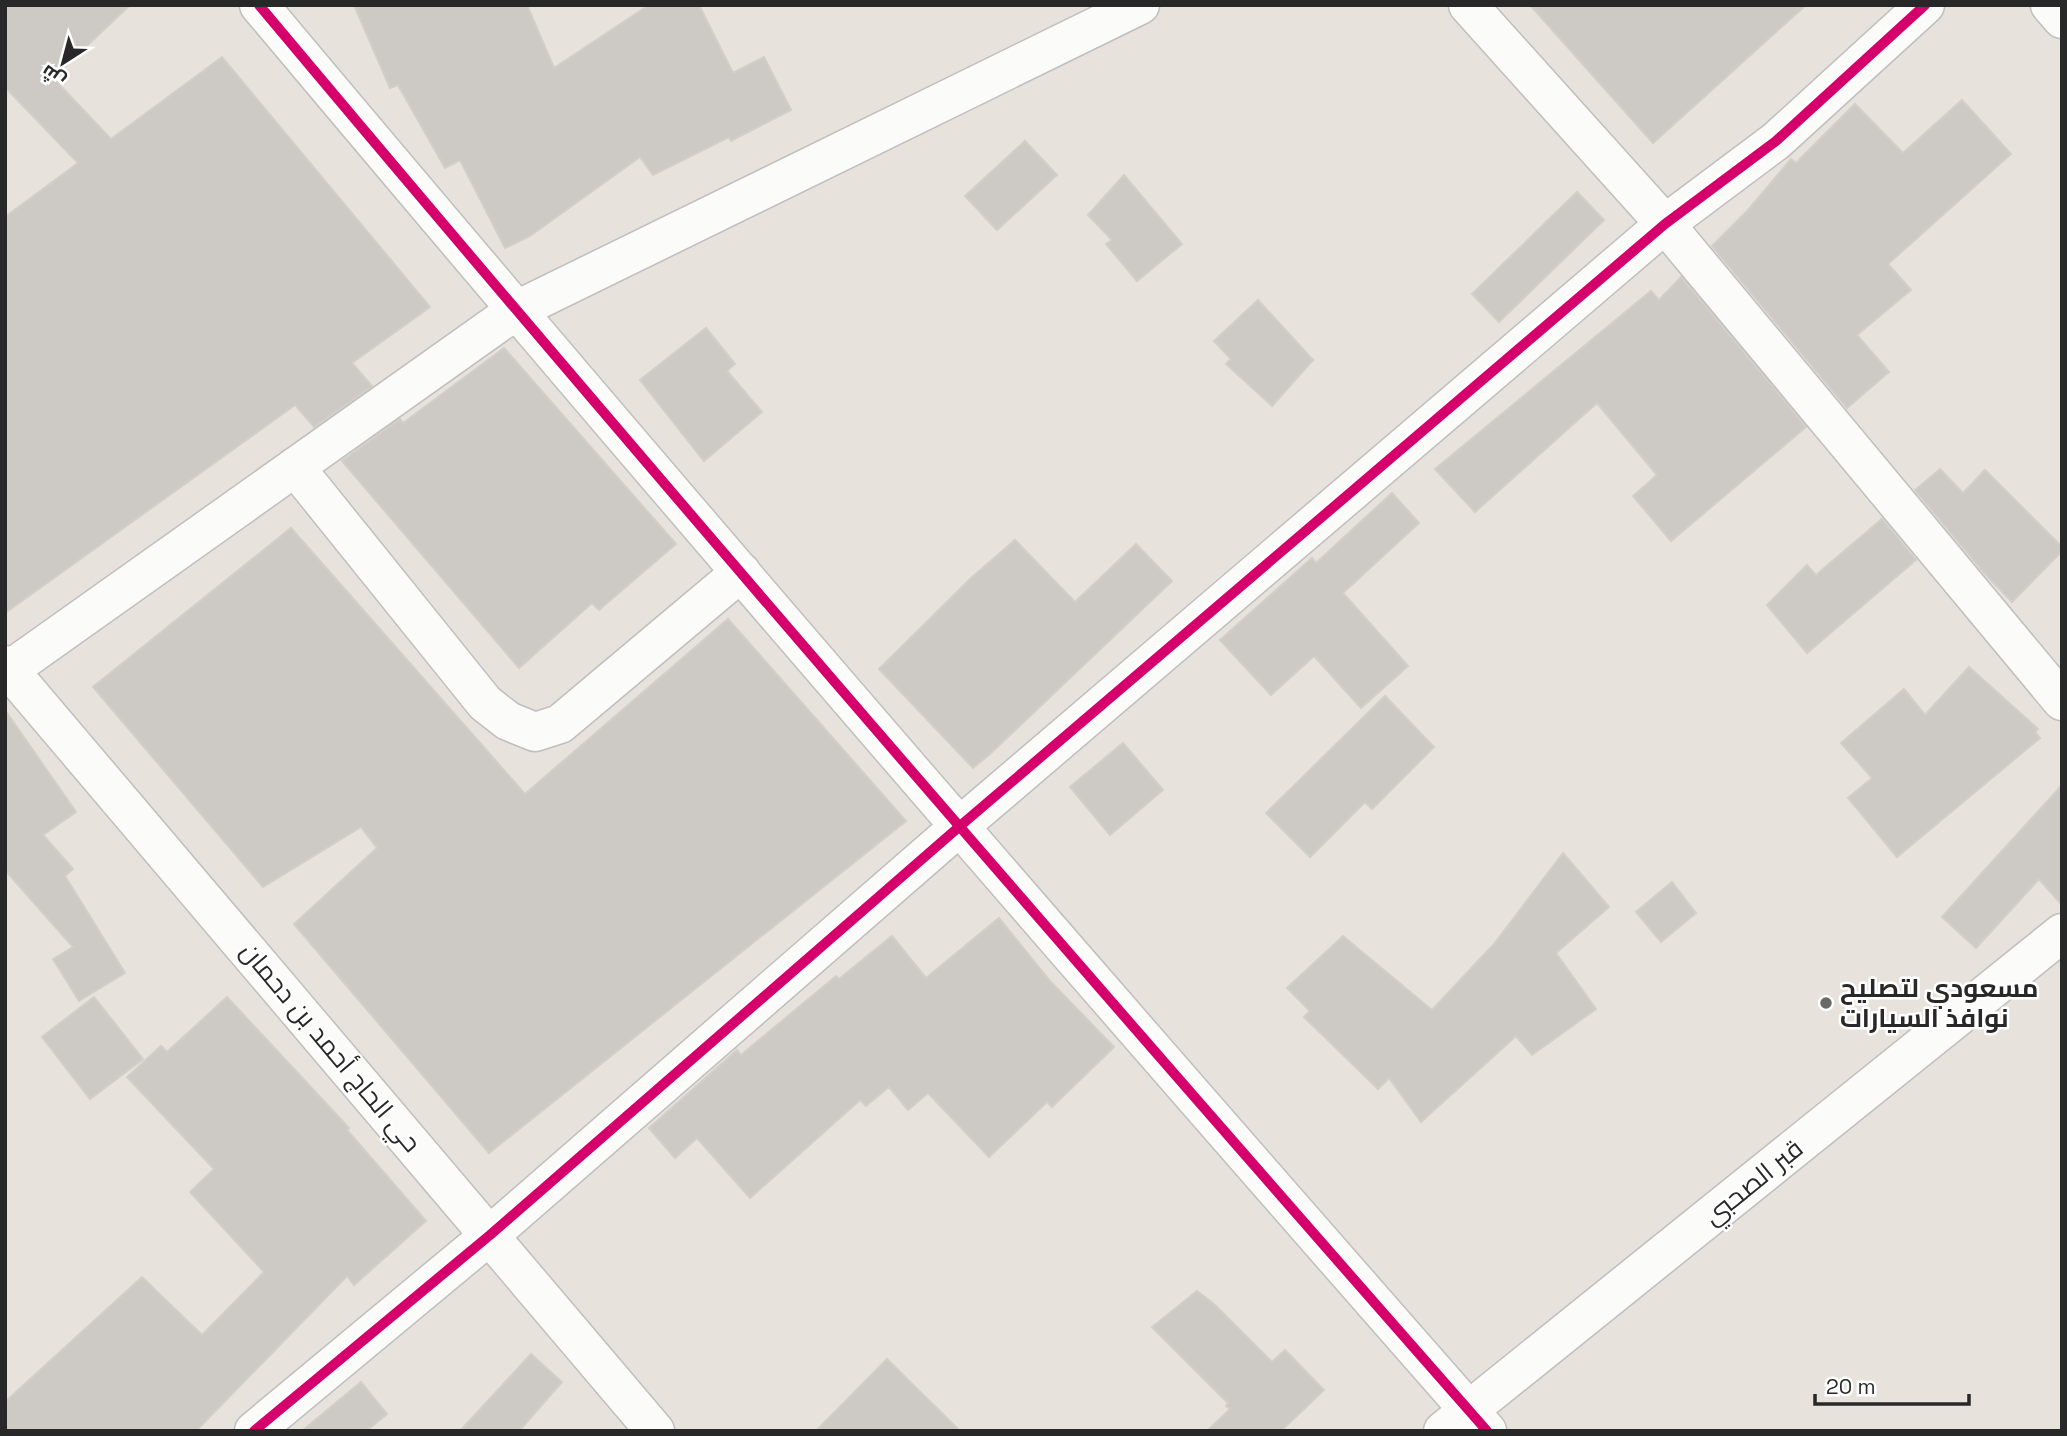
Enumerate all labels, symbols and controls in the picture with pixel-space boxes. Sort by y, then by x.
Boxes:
north arrow [28,28,98,98]
text: ش [36,59,71,94]
street label: حي الحاج أحمد بن دحمان [230,935,429,1162]
place label: مسعودي لتصليح نوافذ السيارات [1840,971,2038,1035]
marker: مسعودي لتصليح نوافذ السيارات [1818,995,1834,1011]
street label: قبر الصحبي [1696,1131,1812,1236]
scale bar [1815,1362,1969,1406]
text: 20 m [1826,1373,1876,1400]

